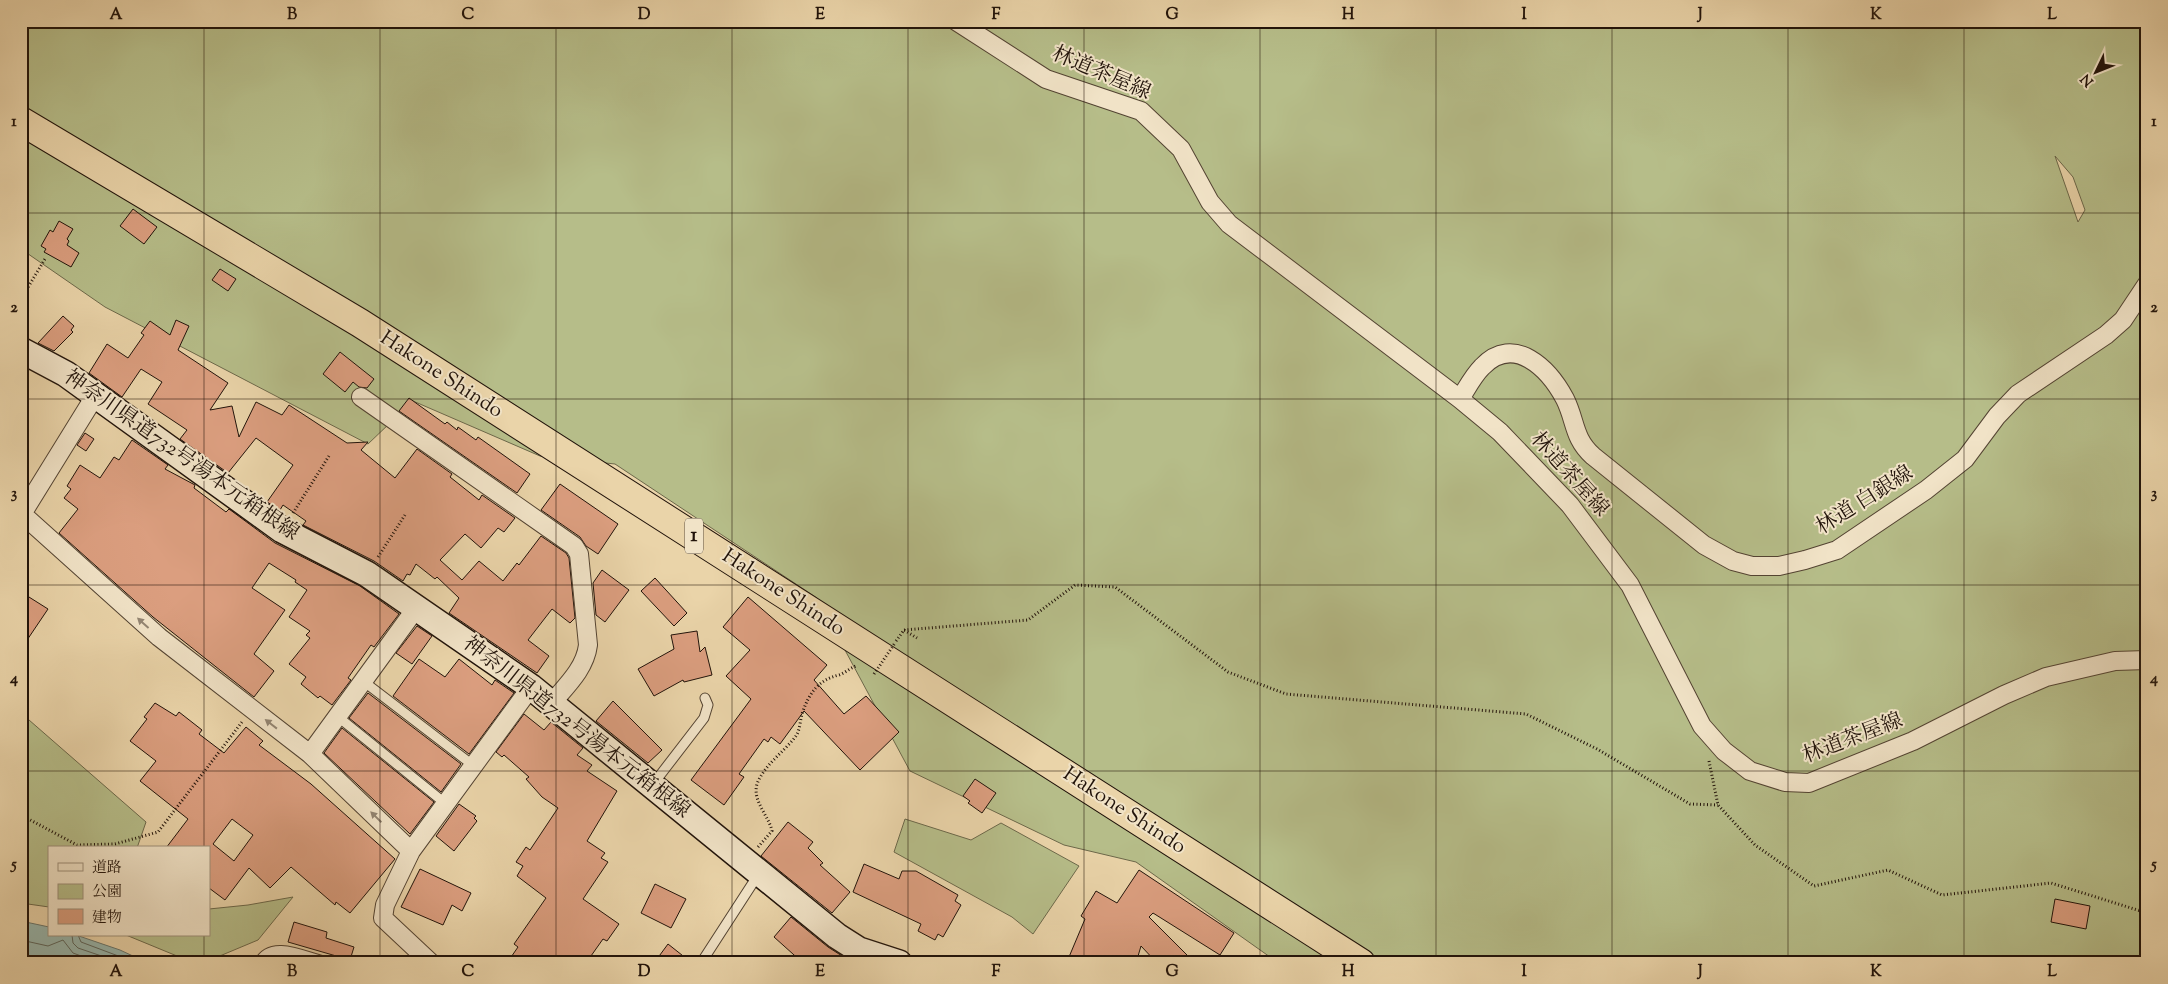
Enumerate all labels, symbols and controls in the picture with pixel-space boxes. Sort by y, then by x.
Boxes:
text: A [110,4,123,27]
text: B [287,4,297,27]
text: C [462,4,475,27]
text: D [638,4,651,27]
text: E [815,4,825,27]
text: F [992,4,1001,27]
text: G [1165,4,1179,27]
text: H [1342,4,1355,27]
text: I [1521,4,1527,27]
text: J [1696,4,1703,27]
text: K [1870,4,1882,27]
text: L [2047,4,2057,27]
street label: 林道茶屋線 [1047,40,1155,108]
north arrow [2070,48,2120,98]
text: N [2077,69,2099,90]
text: 1 [11,111,17,134]
text: 1 [2151,111,2157,134]
text: 2 [10,297,18,320]
text: 2 [2150,297,2158,320]
street label: Hakone Shindo [374,324,508,426]
street label: 神奈川県道732号湯本元箱根線 [57,363,305,549]
street label: 林道茶屋線 [1523,426,1615,524]
street label: 林道 白銀線 [1811,459,1919,543]
text: 3 [11,483,18,506]
text: 3 [2151,483,2158,506]
road number: 1 [685,518,703,554]
street label: Hakone Shindo [716,542,850,644]
one-way arrow [137,618,150,629]
street label: 神奈川県道732号湯本元箱根線 [456,630,696,826]
text: 4 [9,668,18,691]
text: 4 [2149,668,2158,691]
street label: 林道茶屋線 [1799,706,1907,772]
one-way arrow [265,718,278,729]
street label: Hakone Shindo [1057,760,1191,862]
one-way arrow [371,811,383,823]
legend [48,846,210,936]
text: 5 [9,854,17,877]
text: 5 [2149,854,2157,877]
text: 道路 [92,858,122,879]
text: 公園 [92,882,122,903]
text: 建物 [92,908,122,929]
text: A [110,961,123,984]
text: B [287,961,297,984]
text: C [462,961,475,984]
text: D [638,961,651,984]
text: E [815,961,825,984]
text: F [992,961,1001,984]
text: G [1165,961,1179,984]
text: H [1342,961,1355,984]
text: I [1521,961,1527,984]
text: J [1696,961,1703,984]
text: K [1870,961,1882,984]
text: L [2047,961,2057,984]

